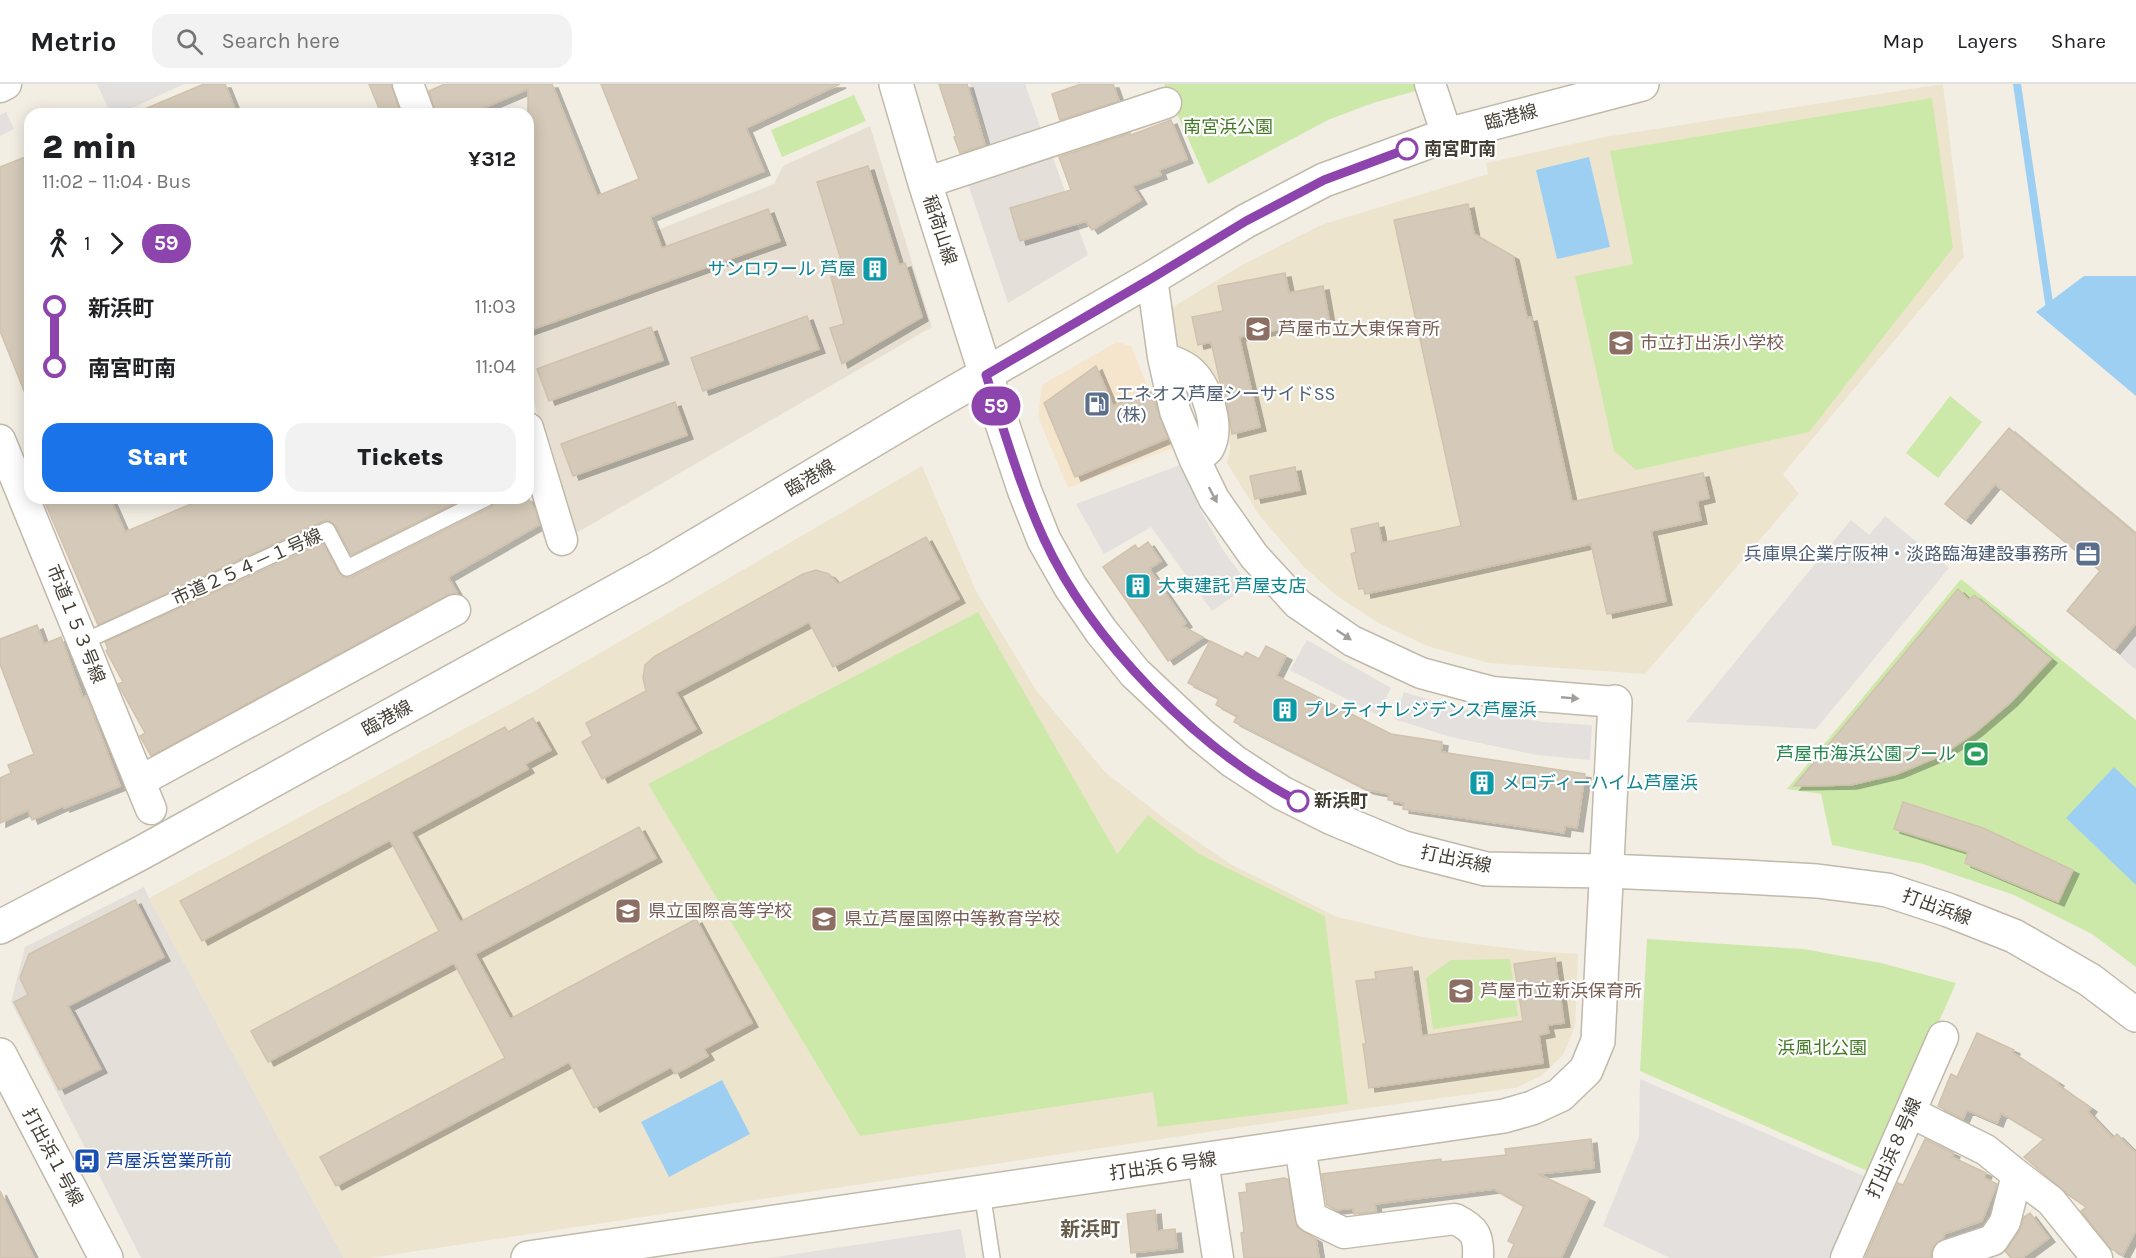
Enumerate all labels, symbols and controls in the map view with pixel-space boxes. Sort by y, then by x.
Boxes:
search box [152,14,572,68]
text: Metrio [30,25,116,58]
icon: search [173,25,206,58]
text: Search here [221,28,340,54]
text: Map [1882,29,1924,53]
text: Layers [1957,29,2018,53]
text: Share [2051,29,2106,53]
street label: 臨港線 [1482,99,1540,135]
park label: 南宮浜公園 [1183,116,1273,138]
text: 2 min [42,128,137,166]
marker: 南宮町南 [1396,138,1418,160]
place label: 南宮町南 [1424,138,1496,160]
text: ¥312 [468,146,516,172]
text: 11:02 – 11:04 · Bus [42,170,191,193]
street label: 稲荷山線 [918,192,962,268]
icon: walk [42,227,75,260]
icon: forward [100,227,133,260]
text: 59 [154,231,179,255]
text: 1 [84,232,91,255]
building icon: サンロワール 芦屋 [860,254,890,284]
place label: サンロワール 芦屋 [708,258,856,280]
text: 11:03 [474,295,516,318]
text: 新浜町 [88,296,154,322]
school or university icon: 芦屋市立大東保育所 [1243,314,1273,344]
place label: 芦屋市立大東保育所 [1278,318,1440,340]
school or university icon: 市立打出浜小学校 [1606,328,1636,358]
place label: 市立打出浜小学校 [1640,332,1784,354]
text: 11:04 [475,355,516,378]
text: 南宮町南 [88,356,176,382]
place label: エネオス芦屋シーサイドSS (株) [1116,383,1335,426]
line badge: 59 [969,386,1023,426]
fuel station icon: エネオス芦屋シーサイドSS (株) [1082,389,1112,419]
text: 59 [983,394,1009,418]
button: Start [42,423,273,492]
button: Tickets [285,423,516,492]
street label: 臨港線 [781,455,839,501]
one-way arrow [1208,486,1218,503]
street label: 市道２５４－１号線 [169,524,325,610]
office icon: 兵庫県企業庁阪神・淡路臨海建設事務所 [2073,539,2103,569]
place label: 兵庫県企業庁阪神・淡路臨海建設事務所 [1744,543,2068,565]
street label: 市道１５３号線 [42,561,110,687]
building icon: 大東建託 芦屋支店 [1123,571,1153,601]
place label: 大東建託 芦屋支店 [1158,575,1306,597]
one-way arrow [1336,630,1353,641]
one-way arrow [1560,694,1579,703]
street label: 臨港線 [358,695,416,741]
building icon: プレティナレジデンス芦屋浜 [1270,695,1300,725]
place label: プレティナレジデンス芦屋浜 [1304,699,1537,721]
sports icon: 芦屋市海浜公園プール [1961,739,1991,769]
place label: 芦屋市海浜公園プール [1776,743,1956,765]
building icon: メロディーハイム芦屋浜 [1467,768,1497,798]
place label: メロディーハイム芦屋浜 [1502,772,1698,794]
marker: 新浜町 [1287,790,1309,812]
place label: 新浜町 [1314,790,1368,812]
street label: 打出浜線 [1418,841,1494,877]
street label: 打出浜線 [1899,884,1975,930]
school or university icon: 県立国際高等学校 [613,896,643,926]
place label: 県立国際高等学校 [648,900,792,922]
school or university icon: 県立芦屋国際中等教育学校 [809,904,839,934]
place label: 県立芦屋国際中等教育学校 [844,908,1060,930]
school or university icon: 芦屋市立新浜保育所 [1446,976,1476,1006]
place label: 芦屋市立新浜保育所 [1480,980,1642,1002]
park label: 浜風北公園 [1777,1037,1867,1059]
street label: 打出浜８号線 [1862,1094,1926,1202]
street label: 打出浜１号線 [18,1104,88,1210]
bus stop icon: 芦屋浜営業所前 [72,1146,102,1176]
street label: 打出浜６号線 [1108,1148,1218,1184]
place label: 芦屋浜営業所前 [106,1150,232,1172]
district label: 新浜町 [1060,1218,1120,1241]

